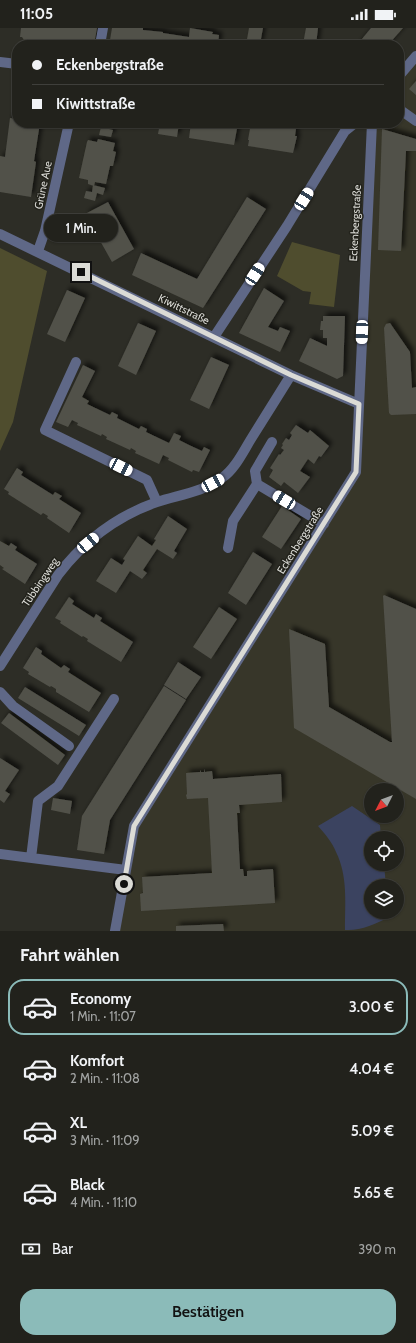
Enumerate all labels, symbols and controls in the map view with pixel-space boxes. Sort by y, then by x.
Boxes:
text: 11:05 [20,5,53,23]
text: Eckenbergstraße [56,56,164,74]
text: Kiwittstraße [56,95,135,113]
street label: Grüne Aue [31,159,55,210]
street label: Eckenbergstraße [346,184,364,262]
car [293,186,315,212]
callout: 1 Min. [44,214,118,242]
text: 1 Min. [65,220,97,236]
car [243,261,267,287]
route end [72,263,90,281]
street label: Kiwittstraße [156,291,212,328]
car [356,320,368,344]
car [108,456,134,478]
car [200,472,226,494]
car [271,489,297,511]
street label: Eckenbergstraße [274,503,326,576]
car [75,531,101,555]
street label: Tübbingweg [19,554,62,609]
north arrow [364,783,404,823]
map controls [364,783,404,919]
button: locate [364,831,404,871]
route start [115,875,133,893]
button: layers [364,879,404,919]
text: Fahrt wählen [20,944,120,966]
icon: car [22,989,58,1025]
text: Economy [70,990,131,1008]
text: 3.00 € [349,998,394,1016]
text: 1 Min. · 11:07 [70,1008,136,1024]
icon: car [22,1051,58,1087]
text: Komfort [70,1052,124,1070]
text: 4.04 € [349,1060,394,1078]
text: 2 Min. · 11:08 [70,1070,140,1086]
icon: car [22,1113,58,1149]
text: XL [70,1114,87,1132]
text: 5.09 € [351,1122,394,1140]
text: 3 Min. · 11:09 [70,1132,140,1148]
icon: car [22,1175,58,1211]
text: Black [70,1176,105,1194]
text: 5.65 € [353,1184,394,1202]
text: 4 Min. · 11:10 [70,1194,137,1210]
icon: cash [20,1238,42,1260]
text: Bar [52,1240,73,1258]
text: 390 m [358,1241,396,1257]
button: Bestätigen [20,1289,396,1335]

